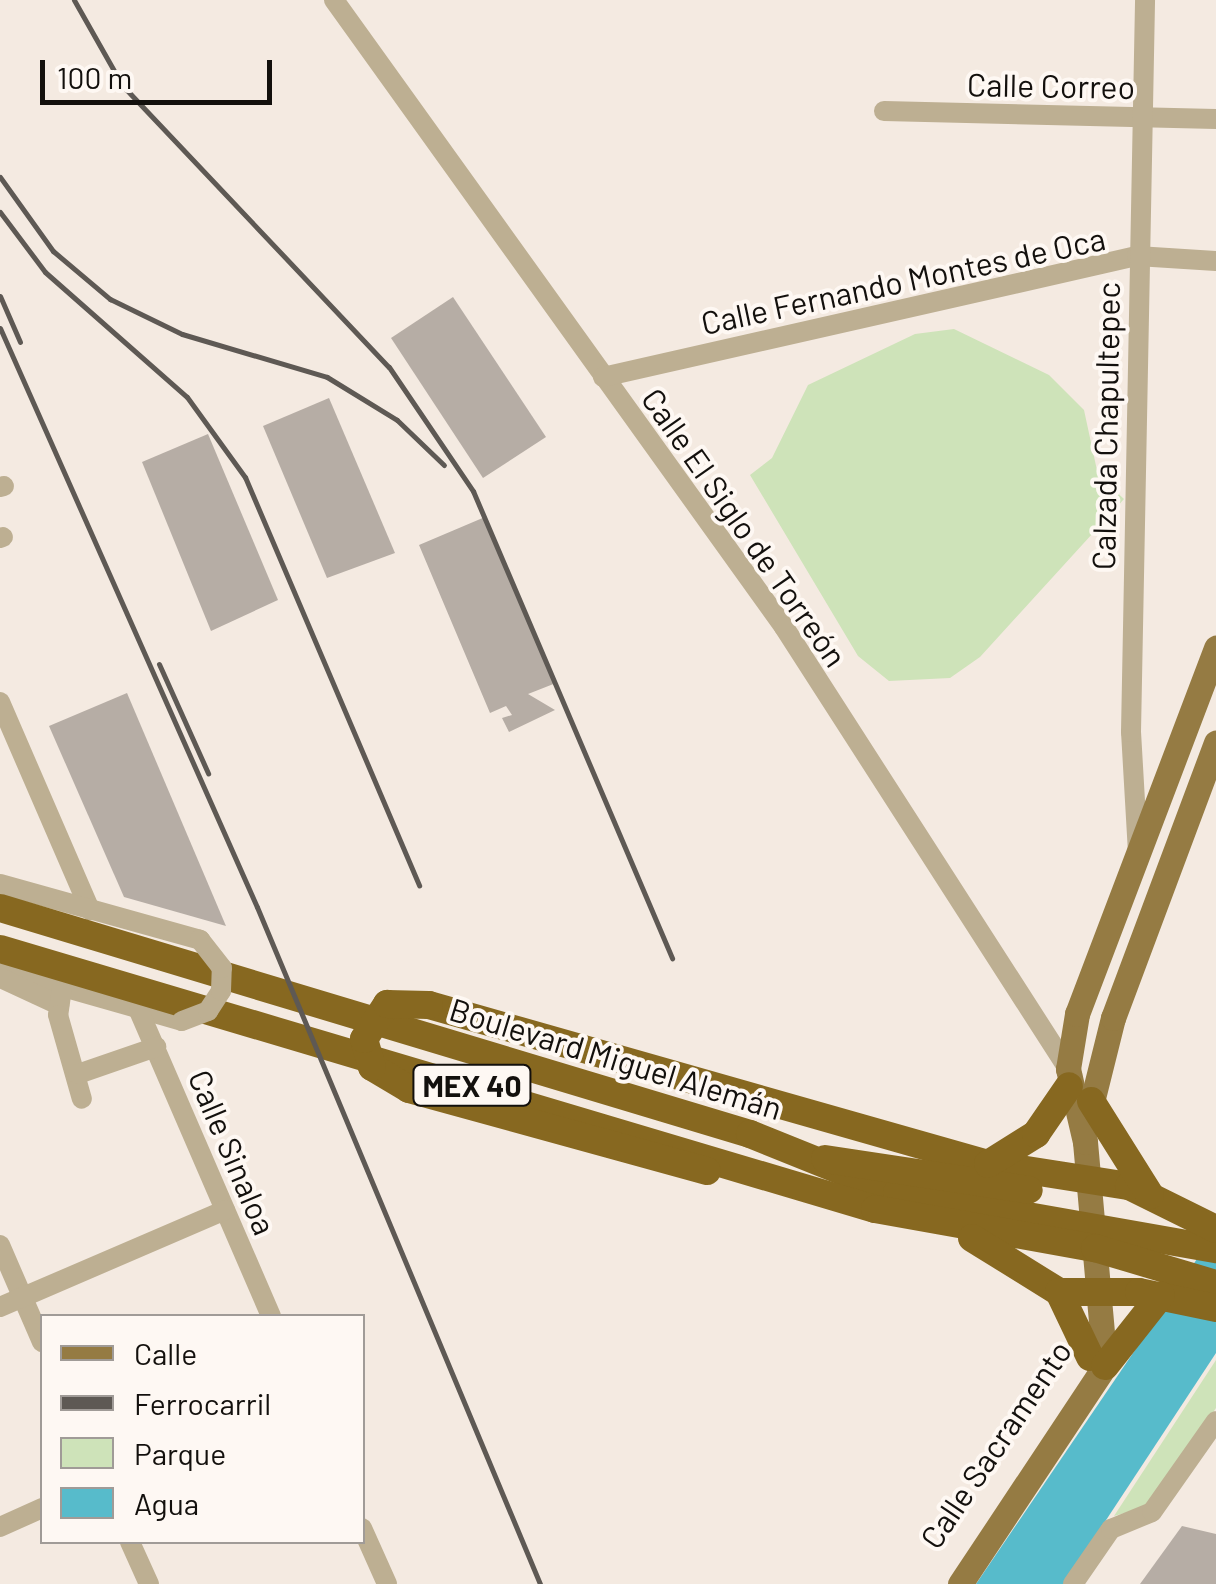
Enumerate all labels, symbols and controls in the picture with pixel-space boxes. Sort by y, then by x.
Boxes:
scale bar [45,40,278,102]
text: 100 m [57,59,132,95]
street label: Calle Correo [967,64,1135,106]
street label: Calle Fernando Montes de Oca [697,218,1109,342]
street label: Calzada Chapultepec [1083,282,1127,570]
street label: Calle El Siglo de Torreón [634,380,856,674]
street label: Boulevard Miguel Alemán [445,989,787,1127]
road number: MEX 40 [412,1060,532,1110]
street label: Calle Sinaloa [181,1064,285,1240]
legend [40,1314,365,1544]
street label: Calle Sacramento [911,1333,1079,1555]
text: Calle [134,1335,197,1371]
text: Ferrocarril [134,1385,271,1421]
text: Parque [134,1435,226,1471]
text: Agua [134,1485,199,1521]

